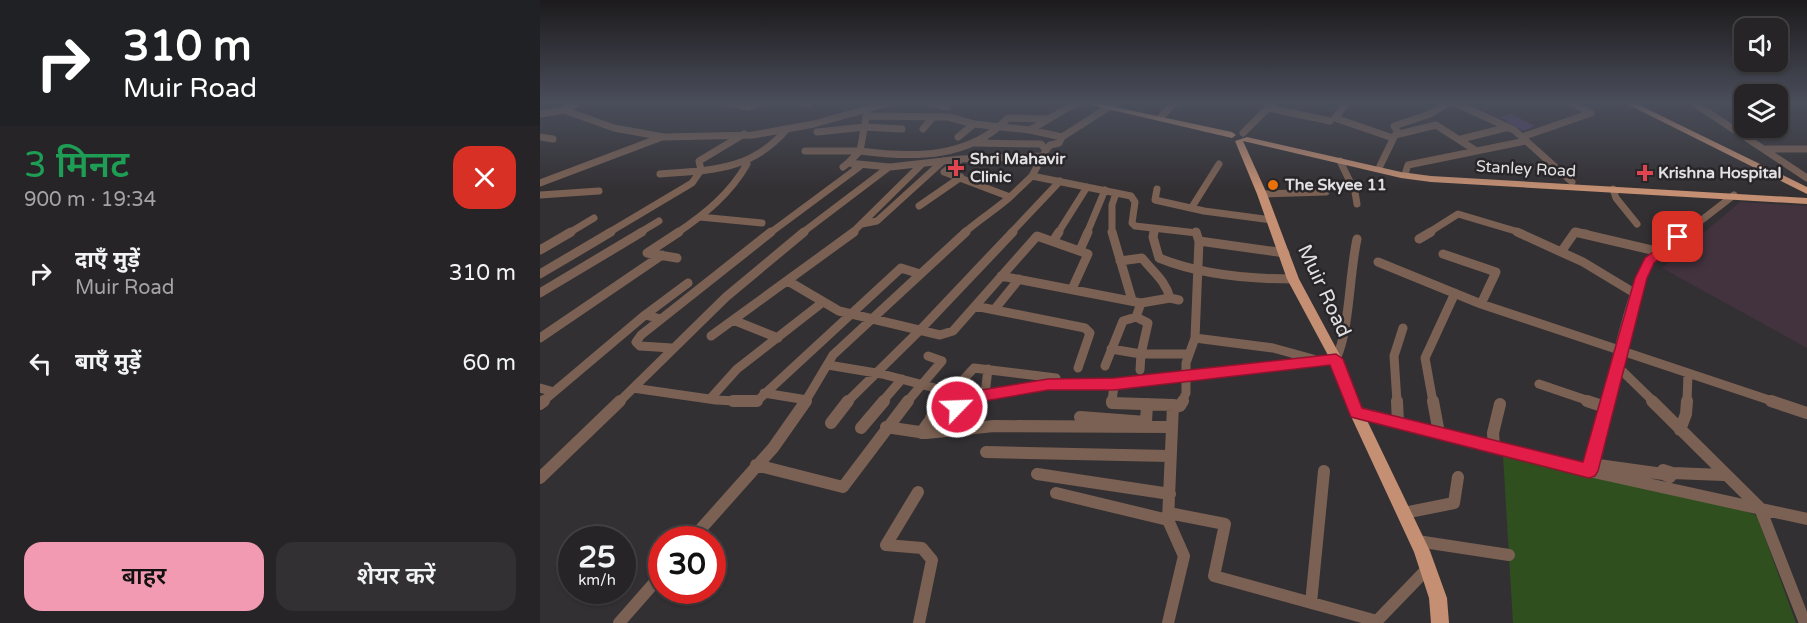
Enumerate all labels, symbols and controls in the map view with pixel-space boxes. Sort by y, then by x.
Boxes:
map controls [1734,18,1788,138]
button: sound [1734,18,1788,72]
text: 310 m [123,21,252,72]
icon: right [24,24,102,102]
text: Muir Road [123,72,257,105]
button: layers [1734,84,1788,138]
text: 3 मिनट [24,144,129,187]
button: close [453,146,516,209]
place label: Shri Mahavir Clinic [970,149,1066,187]
street label: Stanley Road [1475,156,1577,182]
marker: Shri Mahavir Clinic [947,159,965,177]
place label: Krishna Hospital [1658,163,1782,183]
marker: Krishna Hospital [1636,164,1654,182]
place label: The Skyee 11 [1284,175,1387,195]
marker: The Skyee 11 [1266,178,1280,192]
text: 900 m · 19:34 [24,188,156,212]
pin [1652,211,1703,262]
icon: arrive [1661,220,1694,253]
street label: Muir Road [1292,241,1356,341]
text: दाएँ मुड़ें [75,247,140,273]
icon: right [24,257,57,290]
text: 310 m [449,260,516,286]
text: Muir Road [75,276,174,300]
icon: left [24,347,57,380]
text: बाएँ मुड़ें [75,349,141,375]
text: 60 m [462,350,516,376]
position arrow [925,375,989,439]
speed limit sign: 30 [648,526,726,604]
text: 25 [578,539,616,576]
button: बाहर [24,542,264,611]
button: शेयर करें [276,542,516,611]
text: km/h [578,571,616,589]

